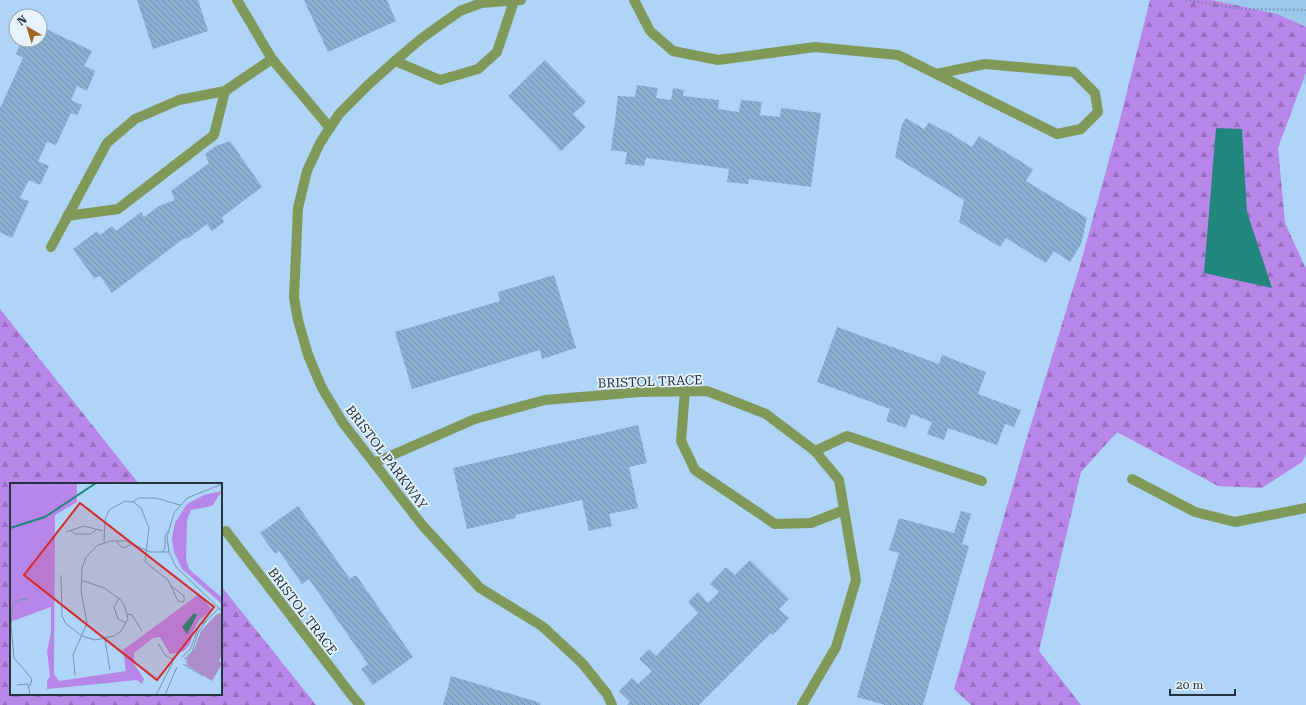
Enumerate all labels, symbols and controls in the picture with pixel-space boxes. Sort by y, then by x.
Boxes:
north arrow [8,8,48,48]
text: N [15,12,30,28]
street label: BRISTOL TRACE [597,372,703,391]
street label: BRISTOL PARKWAY [343,402,431,512]
inset map [10,483,222,695]
street label: BRISTOL TRACE [265,565,340,658]
scale bar [1170,671,1235,697]
text: 20 m [1176,678,1203,692]

